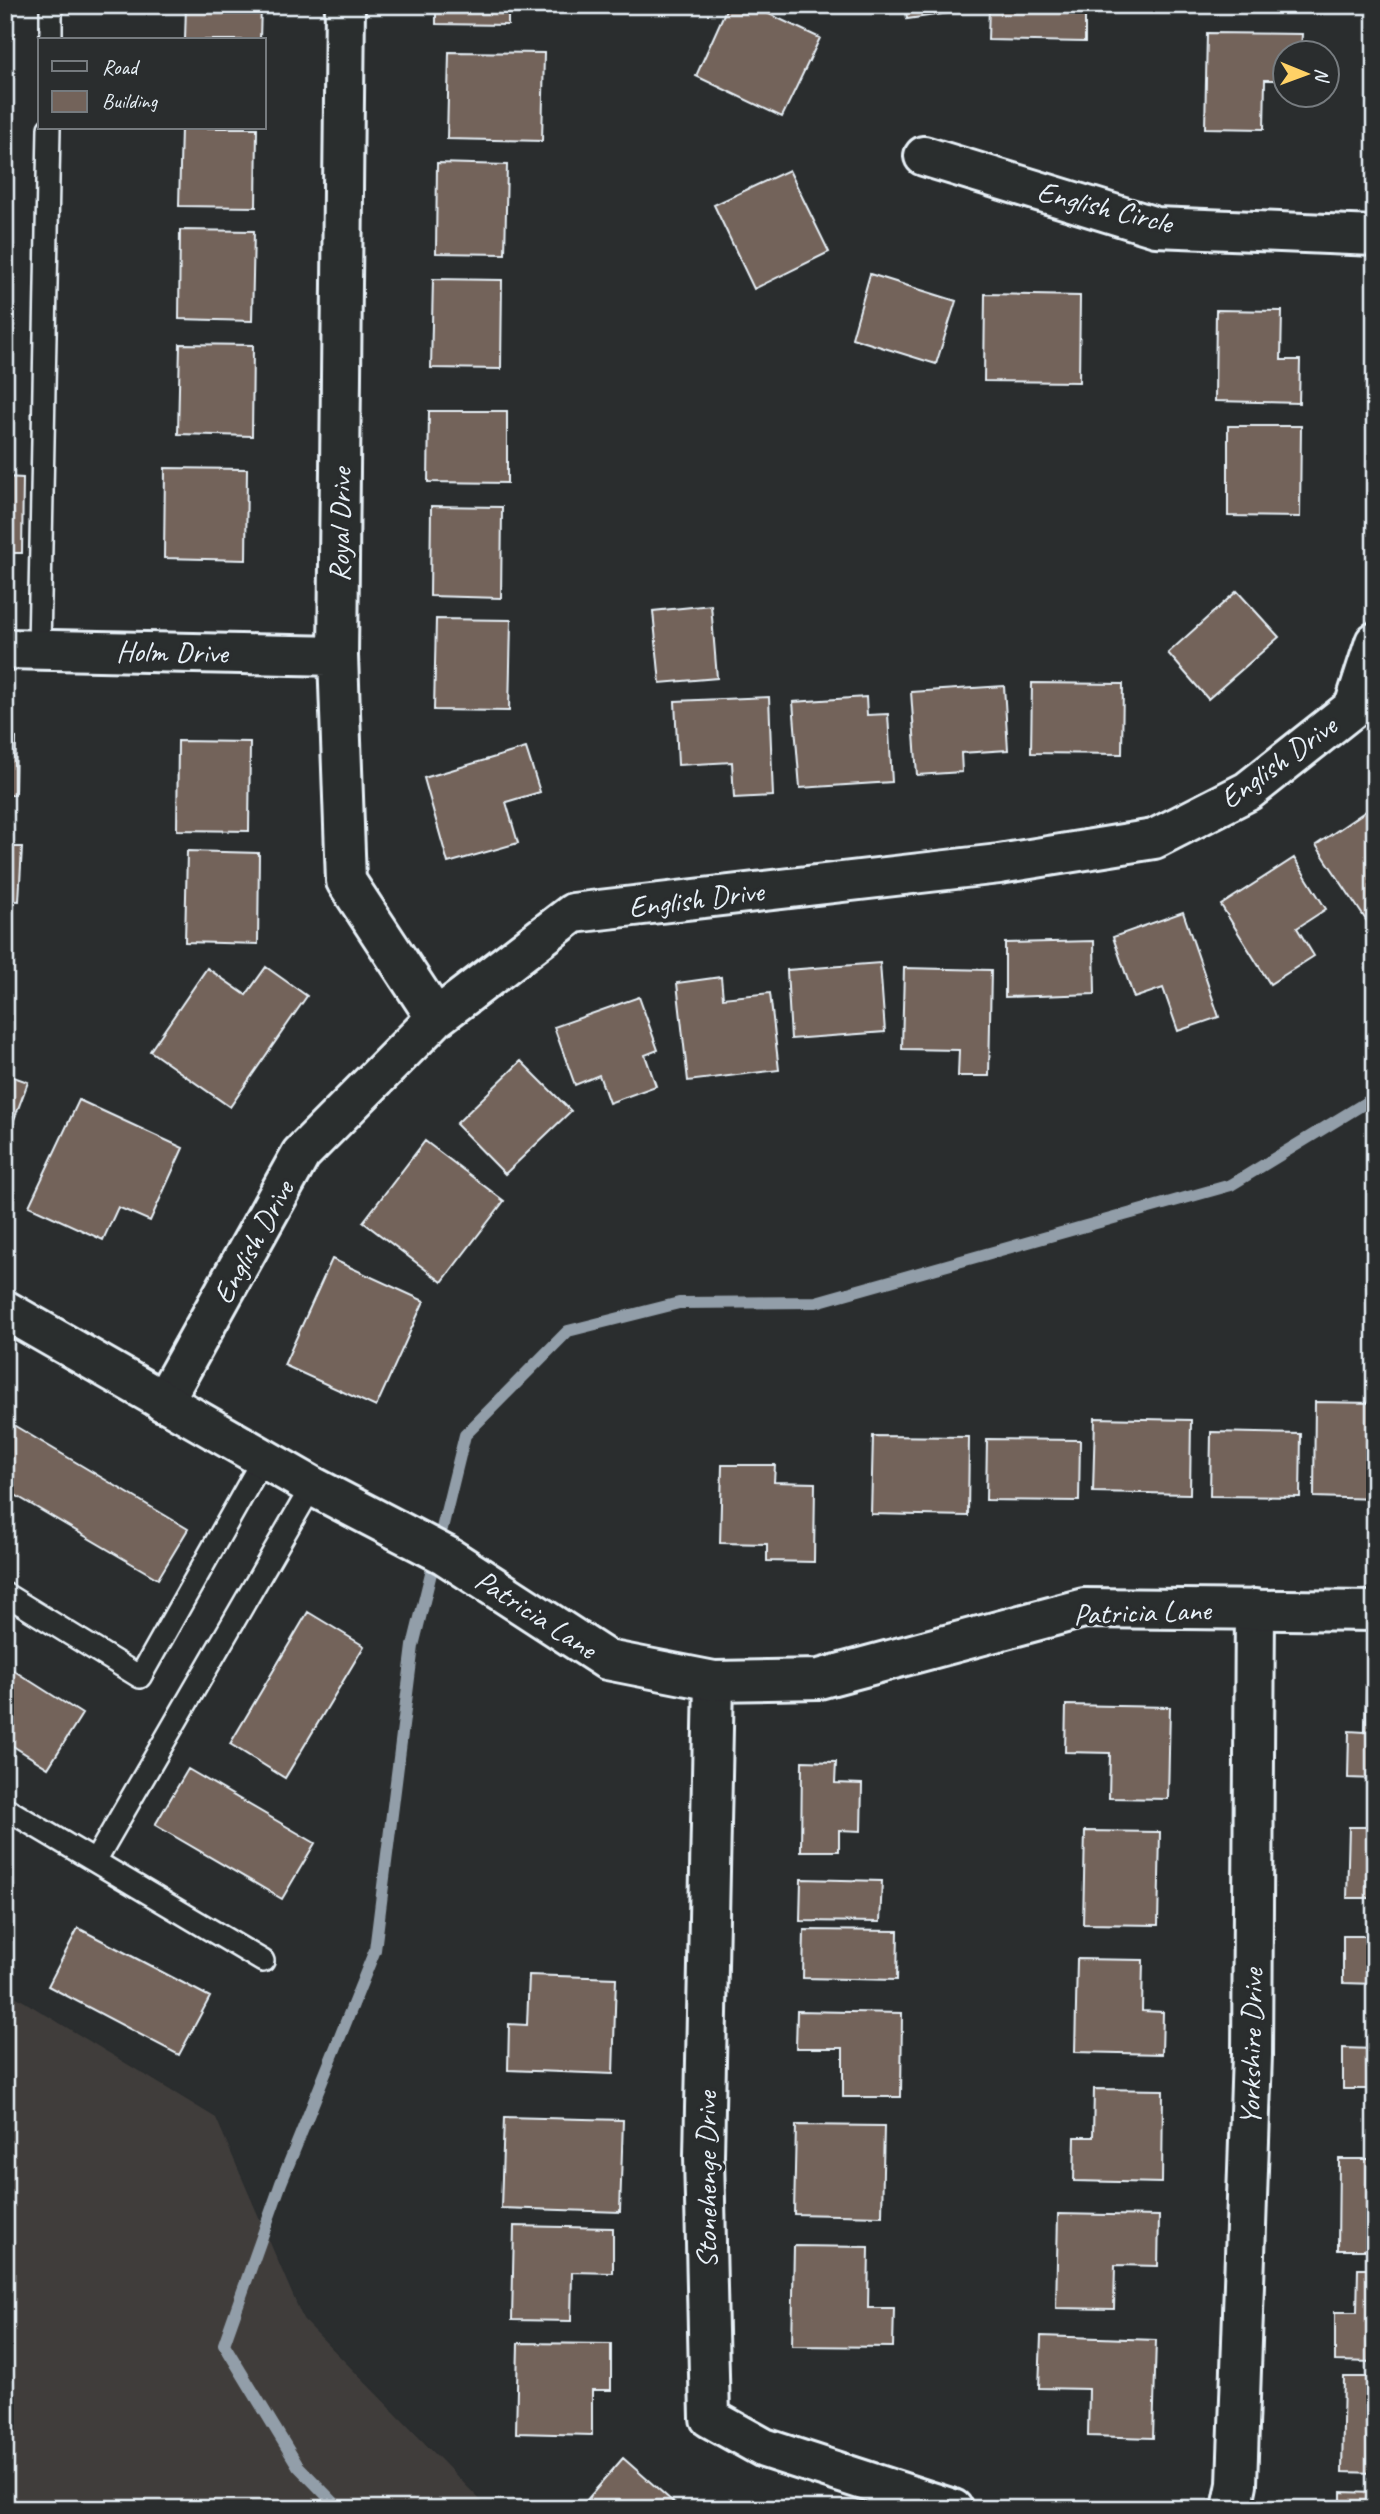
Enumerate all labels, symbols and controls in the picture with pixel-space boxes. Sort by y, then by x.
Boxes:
legend [38,38,266,130]
north arrow [1272,38,1342,108]
text: Road [102,54,141,80]
text: N [1310,68,1334,84]
text: Building [102,88,159,114]
street label: English Circle [1034,172,1179,243]
street label: Royal Drive [320,465,360,582]
street label: Holm Drive [116,632,230,672]
street label: English Drive [1212,706,1346,817]
street label: English Drive [627,872,768,926]
street label: English Drive [204,1172,303,1310]
street label: Patricia Lane [468,1561,606,1669]
street label: Patricia Lane [1073,1591,1214,1633]
street label: Yorkshire Drive [1231,1966,1271,2126]
street label: Stonehenge Drive [687,2089,725,2268]

